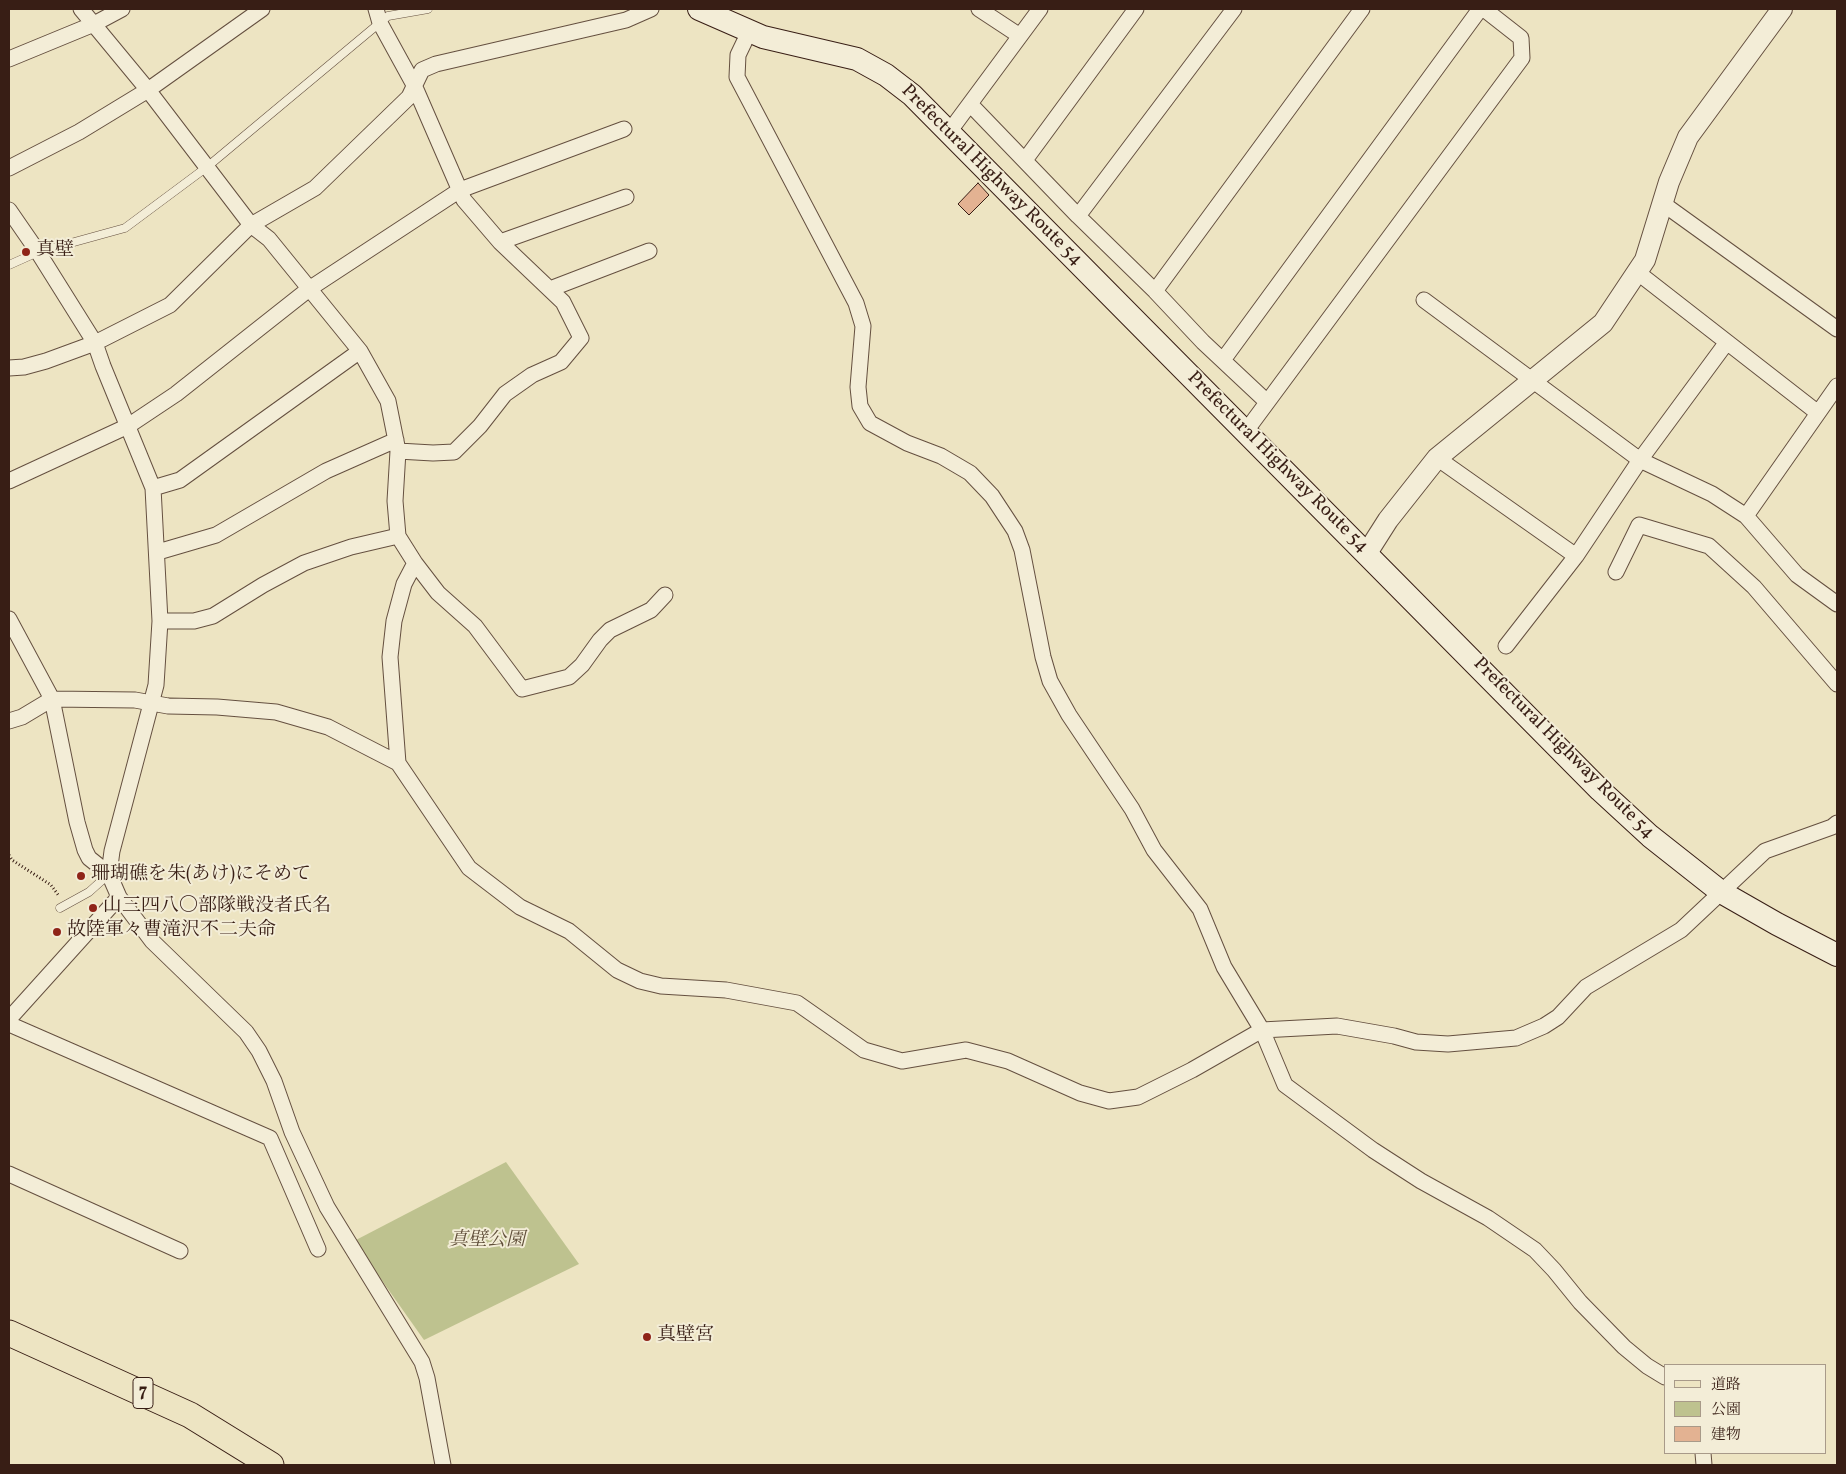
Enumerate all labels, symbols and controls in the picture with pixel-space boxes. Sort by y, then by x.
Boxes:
street label: Prefectural Highway Route 54 [895,80,1087,272]
place label: 真壁 [36,241,74,263]
marker: 真壁 [20,246,32,258]
street label: Prefectural Highway Route 54 [1181,367,1373,559]
street label: Prefectural Highway Route 54 [1467,653,1659,845]
place label: 珊瑚礁を朱(あけ)にそめて [91,865,311,887]
marker: 珊瑚礁を朱(あけ)にそめて [75,870,87,882]
place label: 山三四八〇部隊戦没者氏名 [103,897,331,919]
marker: 山三四八〇部隊戦没者氏名 [87,902,99,914]
place label: 故陸軍々曹滝沢不二夫命 [67,921,276,943]
marker: 故陸軍々曹滝沢不二夫命 [51,926,63,938]
park label: 真壁公園 [449,1231,525,1253]
place label: 真壁宮 [657,1326,714,1348]
marker: 真壁宮 [641,1331,653,1343]
legend [1664,1364,1826,1454]
text: 道路 [1711,1375,1741,1396]
road number: 7 [133,1378,153,1409]
text: 公園 [1711,1400,1741,1421]
text: 建物 [1711,1425,1741,1446]

